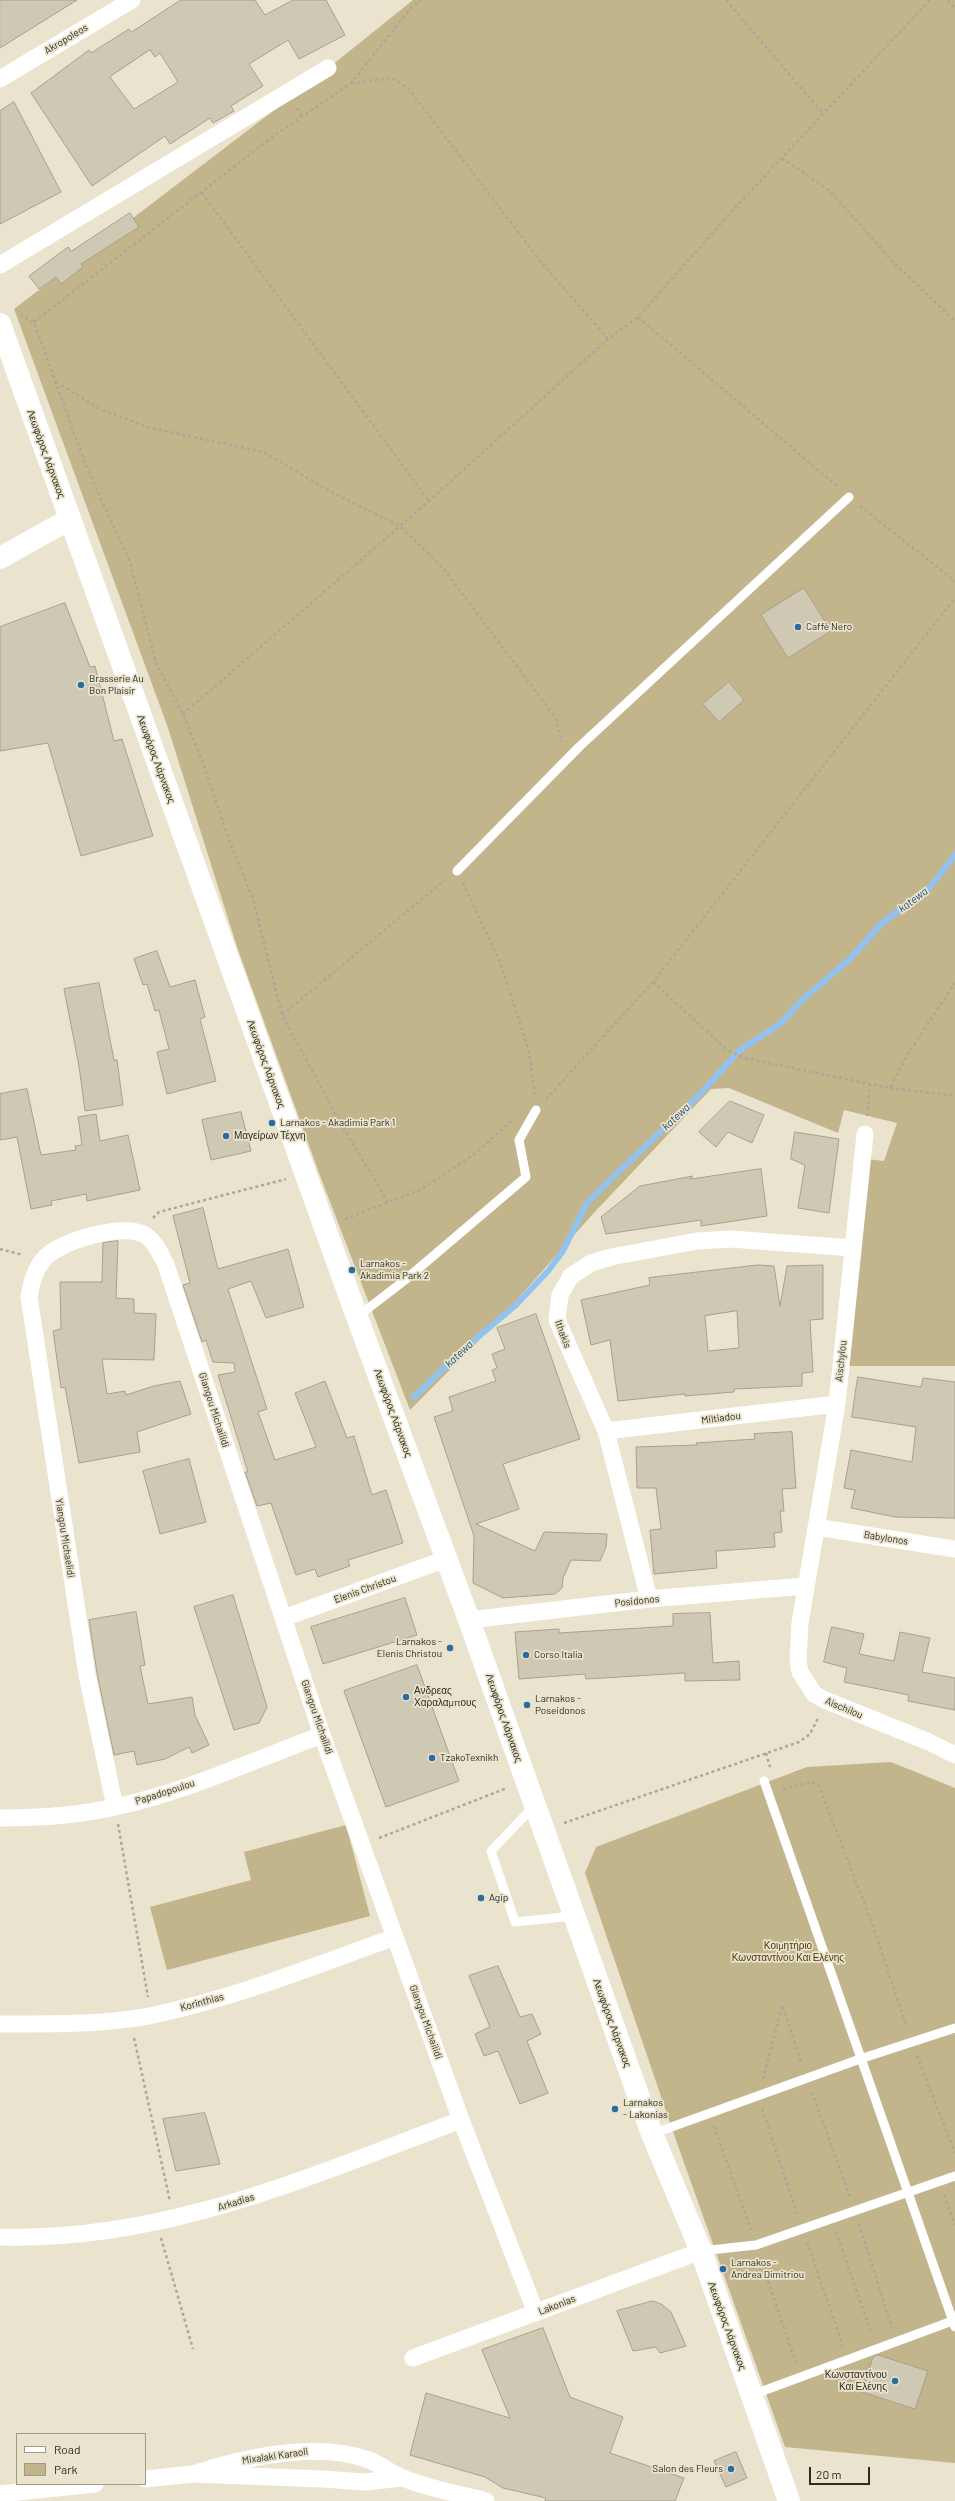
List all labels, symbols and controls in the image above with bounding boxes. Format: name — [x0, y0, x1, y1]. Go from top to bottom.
street label: Akropoleos — [42, 21, 90, 57]
street label: Λεωφόρος Λάρνακος — [24, 408, 68, 500]
place label: Caffè Nero — [806, 621, 852, 633]
marker: Caffè Nero — [793, 622, 803, 632]
place label: Brasserie Au Bon Plaisir — [89, 673, 144, 696]
marker: Brasserie Au Bon Plaisir — [76, 680, 86, 690]
street label: Λεωφόρος Λάρνακος — [134, 713, 178, 805]
water label: katewa — [896, 885, 930, 915]
street label: Λεωφόρος Λάρνακος — [244, 1018, 288, 1110]
water label: katewa — [659, 1101, 693, 1133]
place label: Larnakos - Akadimia Park 1 — [280, 1117, 395, 1129]
marker: Larnakos - Akadimia Park 1 — [267, 1118, 277, 1128]
place label: Μαγείρων Τέχνη — [234, 1130, 306, 1142]
marker: Μαγείρων Τέχνη — [221, 1131, 231, 1141]
place label: Larnakos - Akadimia Park 2 — [360, 1258, 429, 1282]
marker: Larnakos - Akadimia Park 2 — [347, 1265, 357, 1275]
street label: Ithakis — [552, 1318, 574, 1350]
water label: katewa — [442, 1338, 476, 1370]
street label: Aischylou — [833, 1340, 849, 1382]
street label: Λεωφόρος Λάρνακος — [371, 1367, 415, 1459]
street label: Giangou Michailidi — [196, 1371, 232, 1449]
street label: Miltiadou — [701, 1410, 741, 1426]
street label: Yiangou Michaelidi — [53, 1497, 77, 1579]
street label: Babylonos — [863, 1529, 909, 1547]
street label: Elenis Christou — [332, 1572, 398, 1606]
street label: Posidonos — [614, 1593, 660, 1609]
place label: Larnakos - Elenis Christou — [377, 1636, 442, 1660]
marker: Larnakos - Elenis Christou — [445, 1643, 455, 1653]
place label: Corso Italia — [534, 1649, 583, 1661]
marker: Corso Italia — [521, 1650, 531, 1660]
street label: Λεωφόρος Λάρνακος — [483, 1672, 525, 1764]
street label: Giangou Michailidi — [299, 1678, 335, 1756]
place label: Ανδρεας Χαραλαμπους — [414, 1685, 476, 1708]
marker: Ανδρεας Χαραλαμπους — [401, 1692, 411, 1702]
place label: Larnakos - Poseidonos — [535, 1693, 585, 1716]
street label: Aischilou — [823, 1695, 865, 1721]
marker: Larnakos - Poseidonos — [522, 1700, 532, 1710]
place label: TzakoTexnikh — [440, 1752, 498, 1764]
marker: TzakoTexnikh — [427, 1753, 437, 1763]
street label: Papadopoulou — [134, 1777, 196, 1807]
place label: Agip — [489, 1892, 508, 1904]
marker: Agip — [476, 1893, 486, 1903]
park label: Κοιμητήριο Κωνσταντίνου Και Ελένης — [732, 1940, 844, 1964]
street label: Λεωφόρος Λάρνακος — [590, 1977, 634, 2069]
street label: Giangou Michailidi — [407, 1983, 445, 2061]
street label: Korinthias — [179, 1990, 225, 2014]
place label: Larnakos - Lakonias — [623, 2097, 668, 2120]
marker: Larnakos - Lakonias — [610, 2104, 620, 2114]
street label: Arkadias — [216, 2191, 256, 2213]
place label: Larnakos - Andrea Dimitriou — [731, 2257, 804, 2280]
marker: Larnakos - Andrea Dimitriou — [718, 2264, 728, 2274]
street label: Λεωφόρος Λάρνακος — [705, 2280, 749, 2372]
street label: Lakonias — [537, 2292, 577, 2318]
place label: Κωνσταντίνου Και Ελένης — [825, 2369, 887, 2392]
marker: Κωνσταντίνου Και Ελένης — [890, 2376, 900, 2386]
legend — [16, 2433, 146, 2485]
text: Road — [54, 2442, 81, 2456]
street label: Mixalaki Karaoli — [241, 2445, 309, 2467]
scale bar — [811, 2459, 872, 2485]
text: Park — [54, 2462, 78, 2476]
place label: Salon des Fleurs — [652, 2463, 723, 2475]
marker: Salon des Fleurs — [726, 2464, 736, 2474]
text: 20 m — [816, 2467, 842, 2481]

